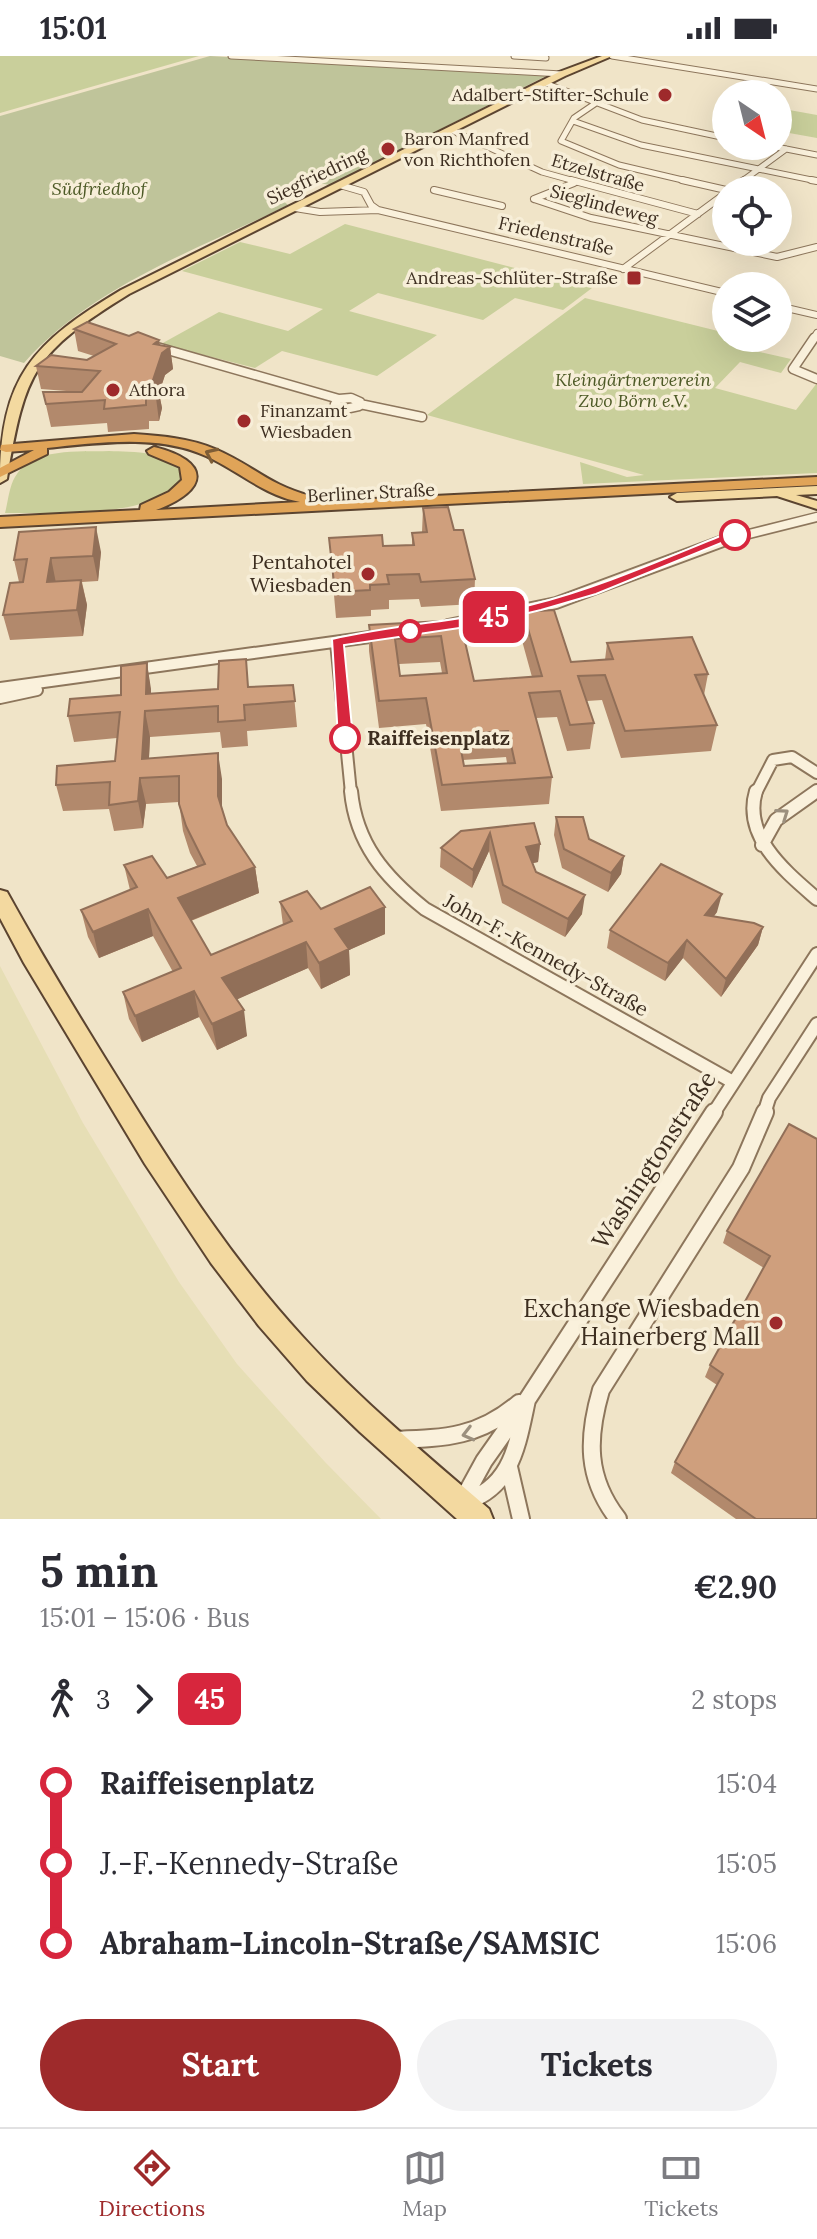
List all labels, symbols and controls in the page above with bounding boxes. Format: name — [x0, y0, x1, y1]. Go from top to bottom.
text: 15:01 — [40, 9, 107, 47]
north arrow — [712, 80, 792, 160]
map controls — [712, 80, 792, 352]
place label: Adalbert-Stifter-Schule — [451, 83, 649, 106]
marker: Adalbert-Stifter-Schule — [656, 86, 674, 104]
place label: Baron Manfred von Richthofen — [404, 127, 531, 171]
marker: Baron Manfred von Richthofen — [379, 140, 397, 158]
street label: Siegfriedring — [263, 141, 372, 210]
street label: Etzelstraße — [549, 148, 648, 197]
button: locate — [712, 176, 792, 256]
park label: Südfriedhof — [52, 177, 149, 200]
street label: Sieglindeweg — [548, 179, 661, 230]
street label: Friedenstraße — [496, 211, 616, 260]
place label: Andreas-Schlüter-Straße — [405, 266, 618, 289]
marker: Andreas-Schlüter-Straße — [625, 269, 643, 287]
button: layers — [712, 272, 792, 352]
park label: Kleingärtnerverein Zwo Börn e.V. — [555, 368, 711, 412]
place label: Athora — [128, 378, 185, 401]
marker: Athora — [104, 381, 122, 399]
place label: Finanzamt Wiesbaden — [260, 399, 352, 443]
marker: Finanzamt Wiesbaden — [235, 412, 253, 430]
one-way arrow — [205, 448, 220, 464]
street label: Berliner Straße — [306, 478, 436, 507]
unlabelled marker — [720, 520, 750, 550]
place label: Pentahotel Wiesbaden — [250, 549, 352, 597]
marker: Pentahotel Wiesbaden — [359, 565, 377, 583]
line badge: 45 — [458, 591, 530, 643]
text: 45 — [479, 599, 509, 635]
unlabelled marker — [399, 620, 421, 642]
marker: Raiffeisenplatz — [330, 723, 360, 753]
place label: Raiffeisenplatz — [367, 725, 510, 750]
one-way arrow — [775, 809, 789, 824]
street label: John-F.-Kennedy-Straße — [439, 887, 653, 1021]
street label: Washingtonstraße — [585, 1065, 723, 1254]
place label: Exchange Wiesbaden Hainerberg Mall — [523, 1293, 760, 1352]
marker: Exchange Wiesbaden Hainerberg Mall — [767, 1314, 785, 1332]
one-way arrow — [461, 1425, 475, 1442]
text: 5 min — [40, 1543, 158, 1599]
text: €2.90 — [693, 1568, 777, 1606]
text: 15:01 – 15:06 · Bus — [40, 1601, 250, 1634]
icon: walk — [40, 1677, 84, 1721]
icon: forward — [122, 1677, 166, 1721]
text: 45 — [194, 1681, 225, 1717]
text: 3 — [96, 1683, 110, 1716]
text: 2 stops — [691, 1683, 777, 1716]
text: Raiffeisenplatz — [100, 1764, 314, 1802]
text: 15:04 — [717, 1767, 777, 1800]
text: J.-F.-Kennedy-Straße — [100, 1844, 399, 1882]
text: 15:05 — [717, 1847, 777, 1880]
text: Abraham-Lincoln-Straße/SAMSIC — [100, 1924, 600, 1962]
text: 15:06 — [716, 1927, 777, 1960]
button: Start — [40, 2019, 401, 2111]
button: Tickets — [417, 2019, 777, 2111]
tab: Directions — [99, 2146, 205, 2222]
tab: Map — [402, 2146, 447, 2222]
tab: Tickets — [644, 2146, 718, 2222]

